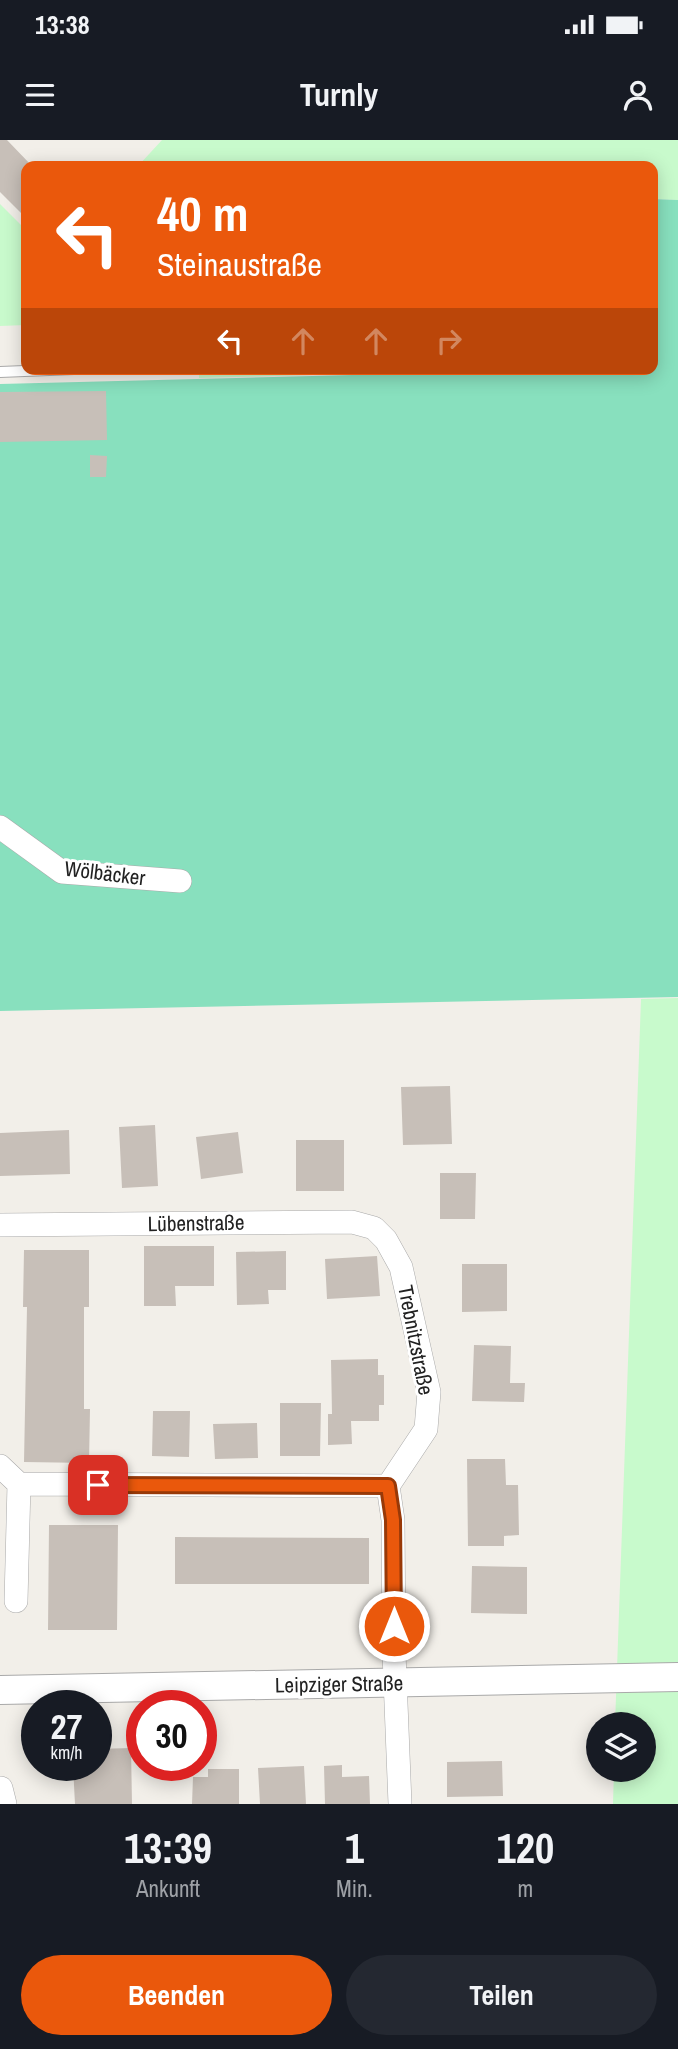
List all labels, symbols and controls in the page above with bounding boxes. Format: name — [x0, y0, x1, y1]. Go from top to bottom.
text: 13:38 — [35, 7, 90, 42]
text: Turnly — [300, 73, 378, 116]
icon: menu — [21, 76, 59, 114]
icon: person — [619, 76, 657, 114]
text: 40 m — [157, 180, 249, 246]
icon: left — [42, 189, 133, 280]
text: Steinaustraße — [157, 243, 322, 286]
icon: left — [211, 322, 249, 360]
icon: ahead — [284, 322, 322, 360]
icon: ahead — [357, 322, 395, 360]
icon: right — [430, 322, 468, 360]
street label: Wölbäcker — [63, 854, 147, 892]
street label: Lübenstraße — [147, 1208, 245, 1238]
street label: Trebnitzstraße — [391, 1283, 441, 1397]
pin — [68, 1455, 128, 1515]
icon: arrive — [79, 1466, 117, 1504]
position arrow — [357, 1589, 431, 1663]
street label: Leipziger Straße — [275, 1668, 403, 1700]
speed limit sign: 30 — [126, 1690, 217, 1781]
text: 27 — [51, 1703, 82, 1750]
map controls — [586, 1712, 656, 1782]
button: layers — [586, 1712, 656, 1782]
text: km/h — [51, 1740, 83, 1765]
text: 13:39 — [124, 1820, 212, 1876]
text: 1 — [345, 1820, 364, 1876]
text: 120 — [497, 1820, 554, 1876]
text: Ankunft — [136, 1873, 200, 1904]
text: Min. — [336, 1873, 373, 1904]
text: m — [517, 1873, 533, 1904]
button: Beenden — [21, 1955, 332, 2035]
button: Teilen — [346, 1955, 657, 2035]

